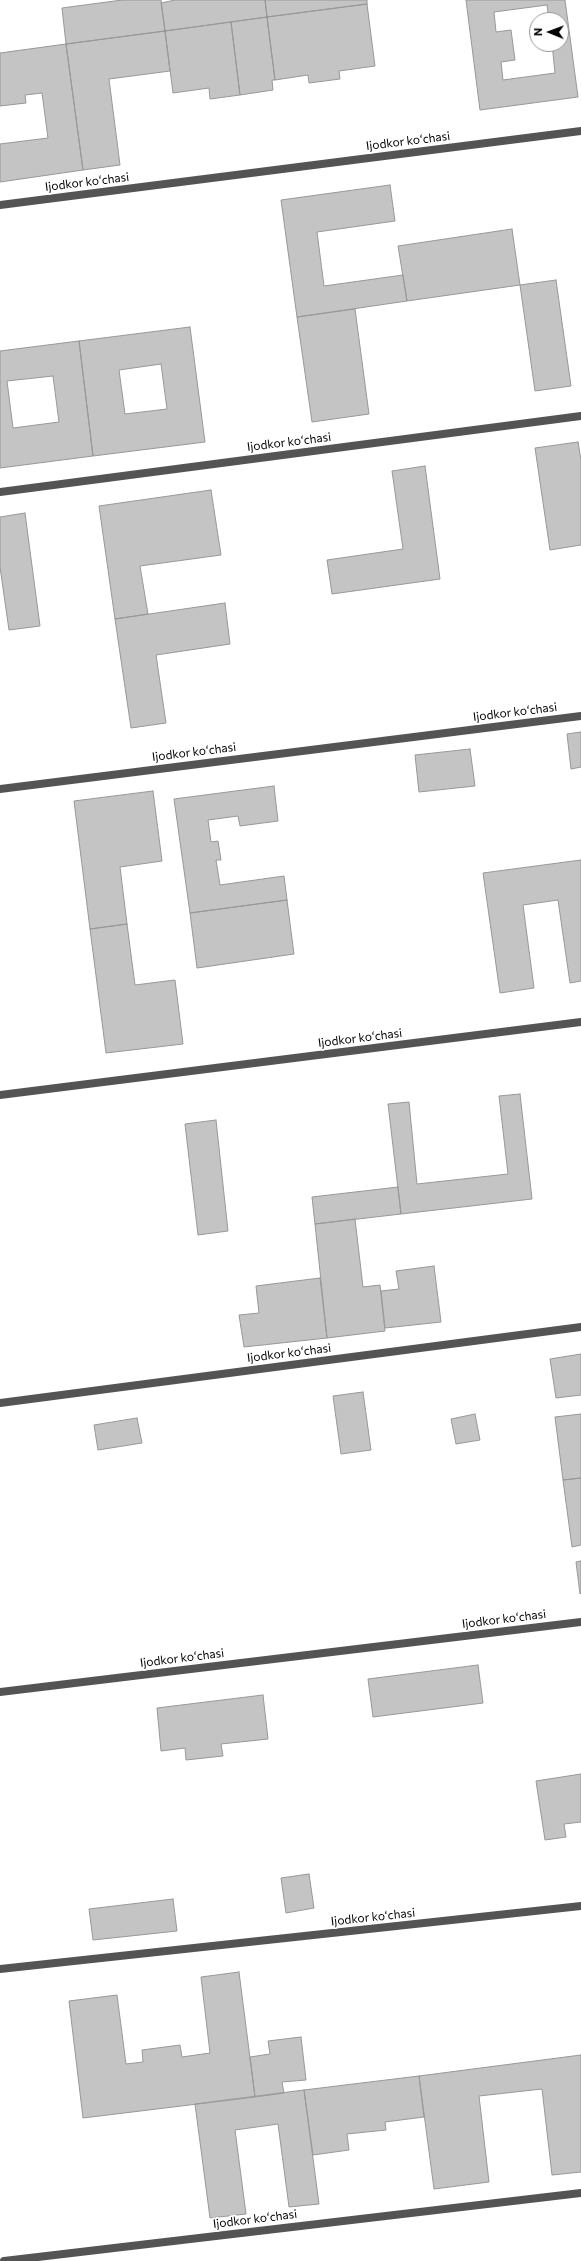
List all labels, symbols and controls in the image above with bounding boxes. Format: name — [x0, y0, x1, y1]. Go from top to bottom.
north arrow — [529, 12, 569, 52]
text: N — [531, 28, 544, 36]
street label: Ijodkor koʻchasi — [365, 129, 451, 153]
street label: Ijodkor koʻchasi — [44, 170, 130, 194]
street label: Ijodkor koʻchasi — [246, 430, 332, 454]
street label: Ijodkor koʻchasi — [472, 700, 558, 724]
street label: Ijodkor koʻchasi — [151, 740, 237, 764]
street label: Ijodkor koʻchasi — [317, 1026, 403, 1050]
street label: Ijodkor koʻchasi — [246, 1341, 332, 1365]
street label: Ijodkor koʻchasi — [461, 1607, 547, 1631]
street label: Ijodkor koʻchasi — [139, 1646, 225, 1670]
street label: Ijodkor koʻchasi — [330, 1905, 416, 1929]
street label: Ijodkor koʻchasi — [212, 2207, 298, 2231]

